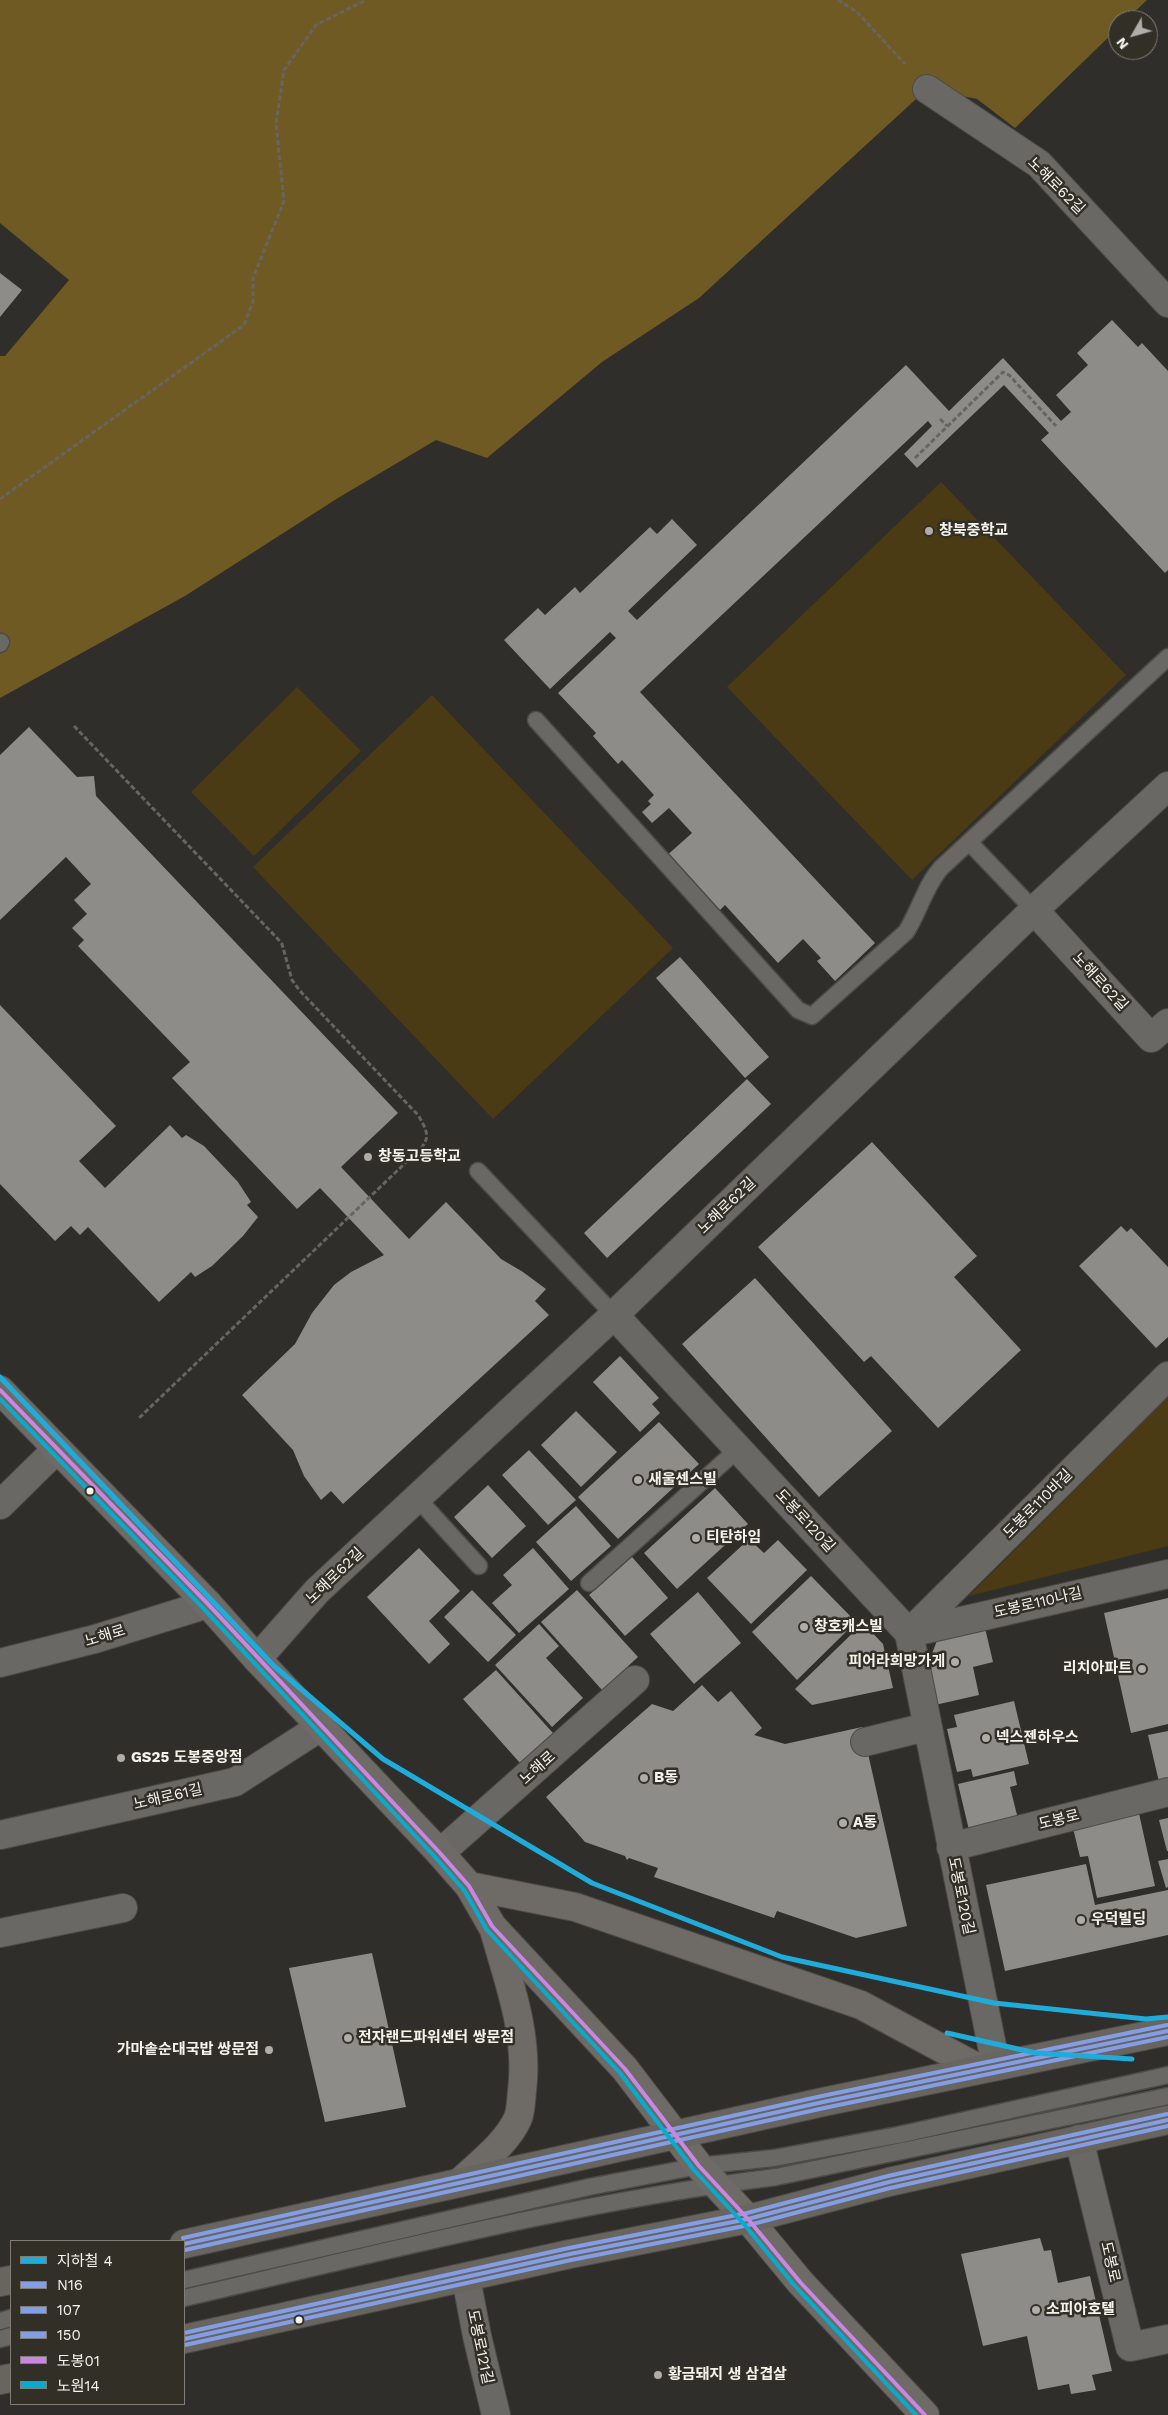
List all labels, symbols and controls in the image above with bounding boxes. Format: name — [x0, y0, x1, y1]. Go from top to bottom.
north arrow — [1108, 10, 1158, 60]
text: N — [1112, 35, 1131, 53]
street label: 노해로62길 — [1024, 154, 1088, 218]
place label: 창북중학교 — [939, 522, 1008, 540]
marker: 창북중학교 — [923, 525, 935, 537]
street label: 노해로62길 — [1069, 949, 1131, 1015]
place label: 창동고등학교 — [378, 1148, 461, 1166]
marker: 창동고등학교 — [362, 1151, 374, 1163]
street label: 노해로62길 — [694, 1174, 760, 1238]
street label: 도봉로110바길 — [1000, 1466, 1076, 1542]
place label: 새울센스빌 — [648, 1471, 717, 1489]
marker: 새울센스빌 — [632, 1474, 644, 1486]
unlabelled marker — [85, 1486, 95, 1496]
street label: 도봉로120길 — [771, 1486, 839, 1556]
place label: 티탄하임 — [706, 1529, 761, 1547]
marker: 티탄하임 — [690, 1532, 702, 1544]
street label: 노해로62길 — [302, 1544, 368, 1608]
street label: 도봉로110나길 — [992, 1584, 1084, 1622]
place label: 창호캐스빌 — [814, 1618, 883, 1636]
street label: 노해로 — [83, 1621, 127, 1651]
marker: 창호캐스빌 — [798, 1621, 810, 1633]
place label: 피어라희망가게 — [848, 1653, 945, 1671]
marker: 피어라희망가게 — [949, 1656, 961, 1668]
place label: 리치아파트 — [1063, 1660, 1132, 1678]
marker: 리치아파트 — [1136, 1663, 1148, 1675]
place label: 넥스젠하우스 — [996, 1729, 1079, 1747]
marker: 넥스젠하우스 — [980, 1732, 992, 1744]
street label: 노해로 — [517, 1747, 559, 1789]
place label: GS25 도봉중앙점 — [131, 1749, 242, 1767]
marker: GS25 도봉중앙점 — [115, 1752, 127, 1764]
place label: B동 — [654, 1769, 678, 1787]
marker: B동 — [638, 1772, 650, 1784]
street label: 노해로61길 — [132, 1780, 204, 1814]
street label: 도봉로 — [1037, 1806, 1081, 1834]
place label: A동 — [853, 1814, 877, 1832]
marker: A동 — [837, 1817, 849, 1829]
street label: 도봉로120길 — [944, 1855, 978, 1937]
place label: 우덕빌딩 — [1091, 1911, 1146, 1929]
marker: 우덕빌딩 — [1075, 1914, 1087, 1926]
place label: 전자랜드파워센터 쌍문점 — [358, 2029, 514, 2047]
marker: 전자랜드파워센터 쌍문점 — [342, 2032, 354, 2044]
place label: 가마솥순대국밥 쌍문점 — [117, 2041, 259, 2059]
marker: 가마솥순대국밥 쌍문점 — [263, 2044, 275, 2056]
legend — [10, 2240, 185, 2405]
street label: 도봉로 — [1097, 2240, 1123, 2284]
text: 지하철 4 — [57, 2252, 113, 2270]
text: N16 — [57, 2276, 83, 2294]
text: 107 — [57, 2301, 80, 2319]
place label: 소피아호텔 — [1046, 2301, 1115, 2319]
marker: 소피아호텔 — [1030, 2304, 1042, 2316]
street label: 도봉로121길 — [463, 2308, 497, 2386]
unlabelled marker — [294, 2315, 304, 2325]
text: 150 — [57, 2326, 81, 2344]
text: 도봉01 — [57, 2352, 100, 2370]
place label: 황금돼지 생 삼겹살 — [668, 2366, 787, 2384]
marker: 황금돼지 생 삼겹살 — [652, 2369, 664, 2381]
text: 노원14 — [57, 2377, 100, 2395]

